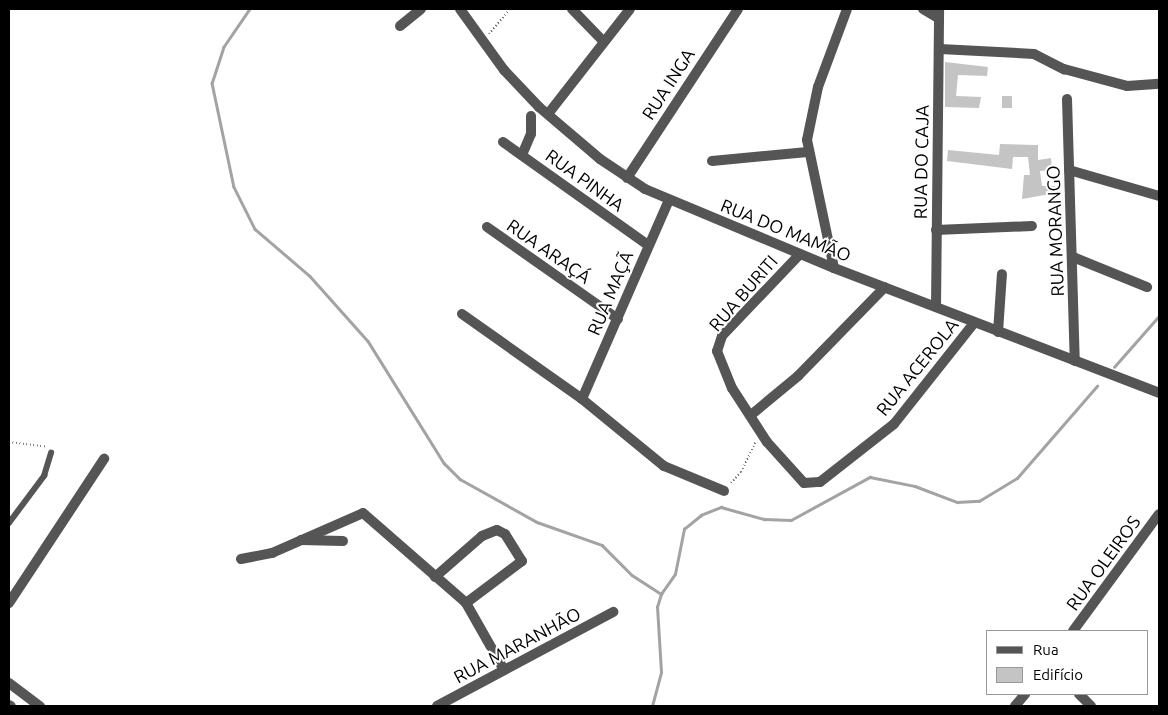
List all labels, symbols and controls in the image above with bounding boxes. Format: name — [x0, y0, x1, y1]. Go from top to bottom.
street label: RUA INGA — [637, 44, 699, 124]
street label: RUA DO CAJA — [909, 105, 933, 219]
street label: RUA PINHA — [542, 144, 628, 216]
street label: RUA MORANGO — [1042, 165, 1068, 297]
street label: RUA DO MAMÃO — [718, 194, 854, 266]
street label: RUA ARAÇÁ — [503, 214, 595, 288]
street label: RUA MAÇÃ — [583, 248, 637, 338]
street label: RUA BURITI — [704, 251, 782, 335]
street label: RUA ACEROLA — [871, 314, 963, 420]
street label: RUA OLEIROS — [1061, 511, 1145, 615]
street label: RUA MARANHÃO — [450, 602, 584, 688]
legend — [986, 630, 1148, 695]
text: Rua — [1033, 641, 1059, 658]
text: Edifício — [1033, 666, 1083, 683]

